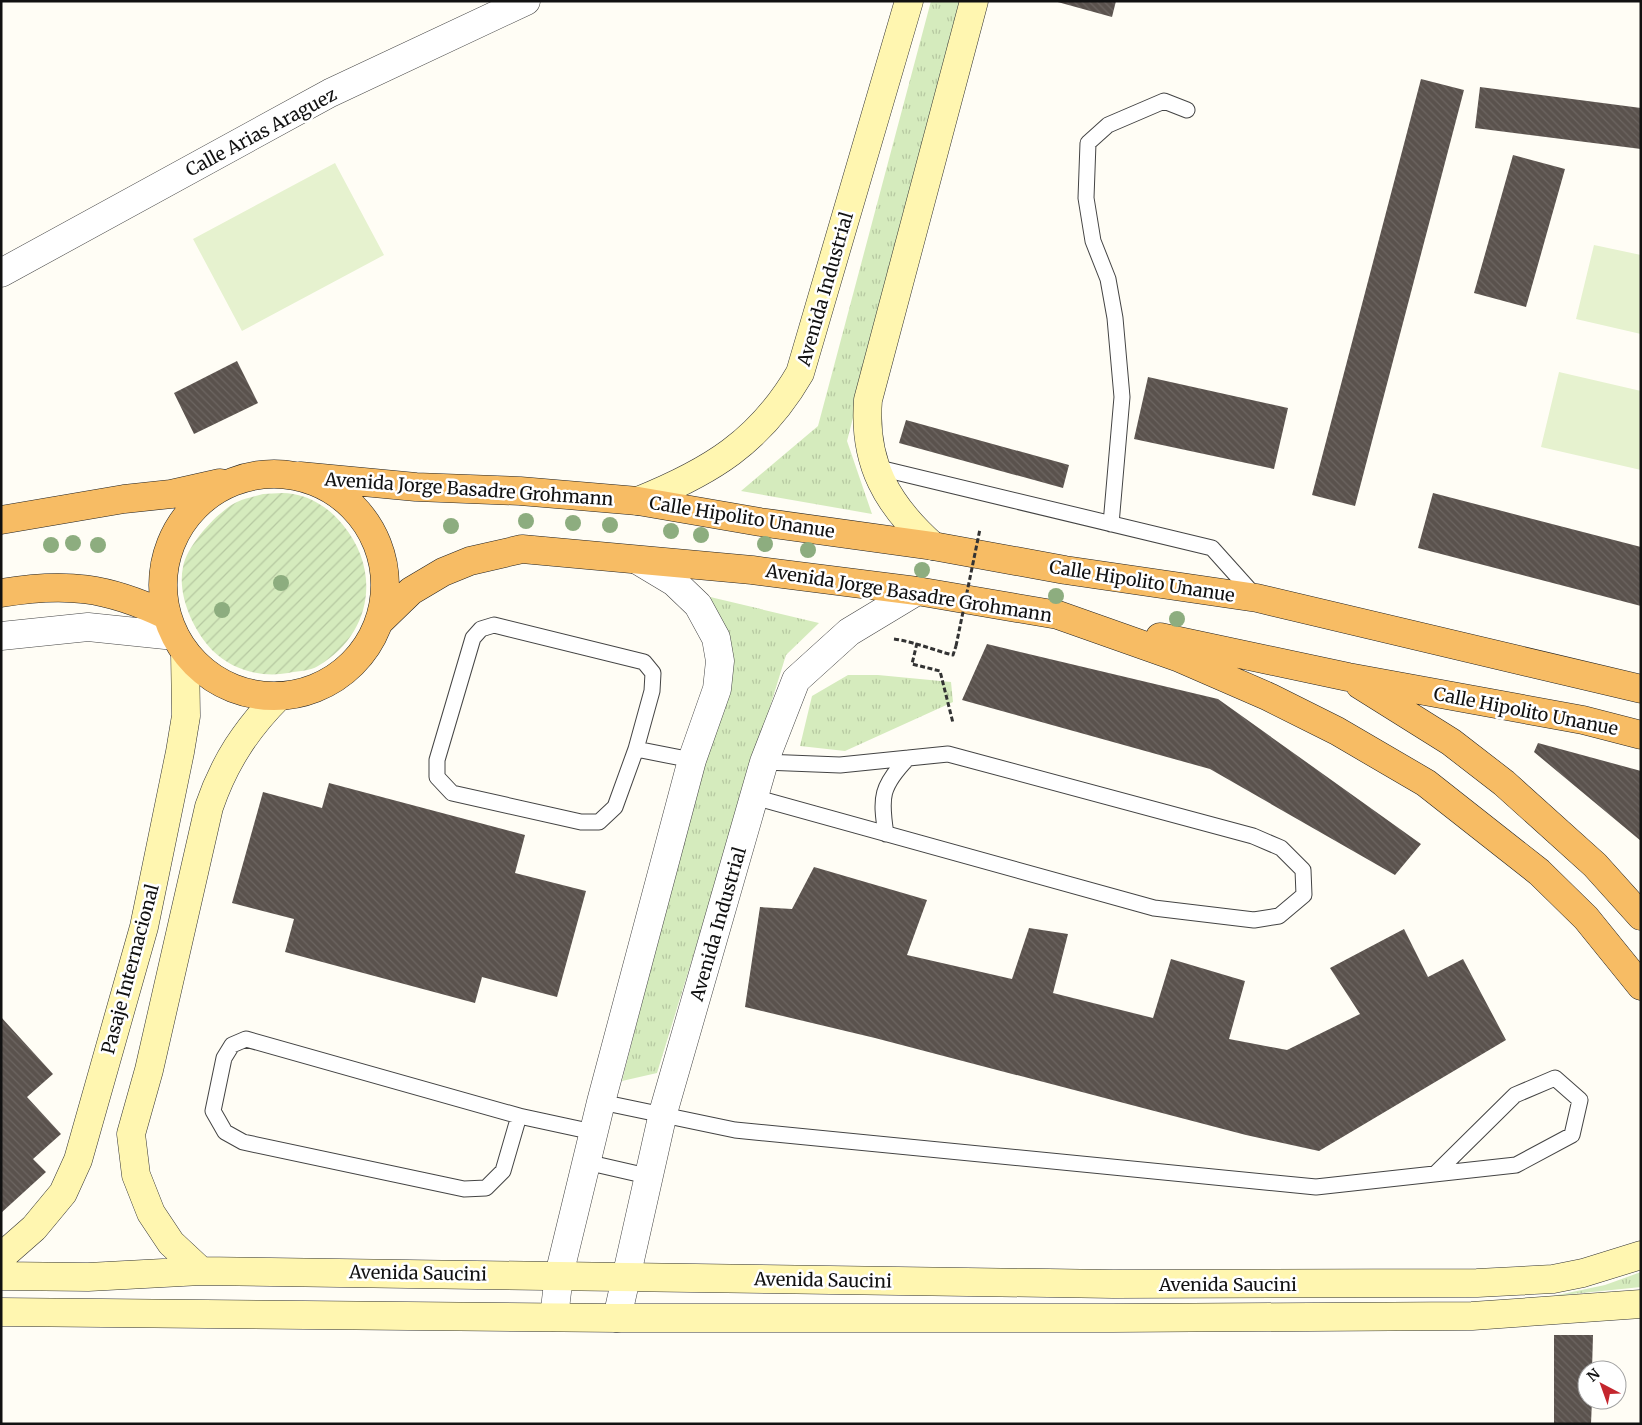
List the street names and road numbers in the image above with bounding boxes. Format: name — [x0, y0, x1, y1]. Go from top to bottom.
street label: Calle Arias Araguez — [182, 82, 341, 182]
street label: Avenida Industrial — [792, 209, 858, 370]
street label: Avenida Jorge Basadre Grohmann — [323, 467, 614, 511]
street label: Calle Hipolito Unanue — [648, 491, 836, 543]
street label: Calle Hipolito Unanue — [1048, 555, 1236, 607]
street label: Avenida Jorge Basadre Grohmann — [763, 559, 1054, 627]
street label: Calle Hipolito Unanue — [1432, 682, 1620, 740]
street label: Avenida Industrial — [685, 844, 751, 1005]
street label: Pasaje Internacional — [96, 881, 164, 1057]
street label: Avenida Saucini — [348, 1260, 487, 1286]
street label: Avenida Saucini — [753, 1267, 892, 1293]
street label: Avenida Saucini — [1158, 1273, 1297, 1296]

